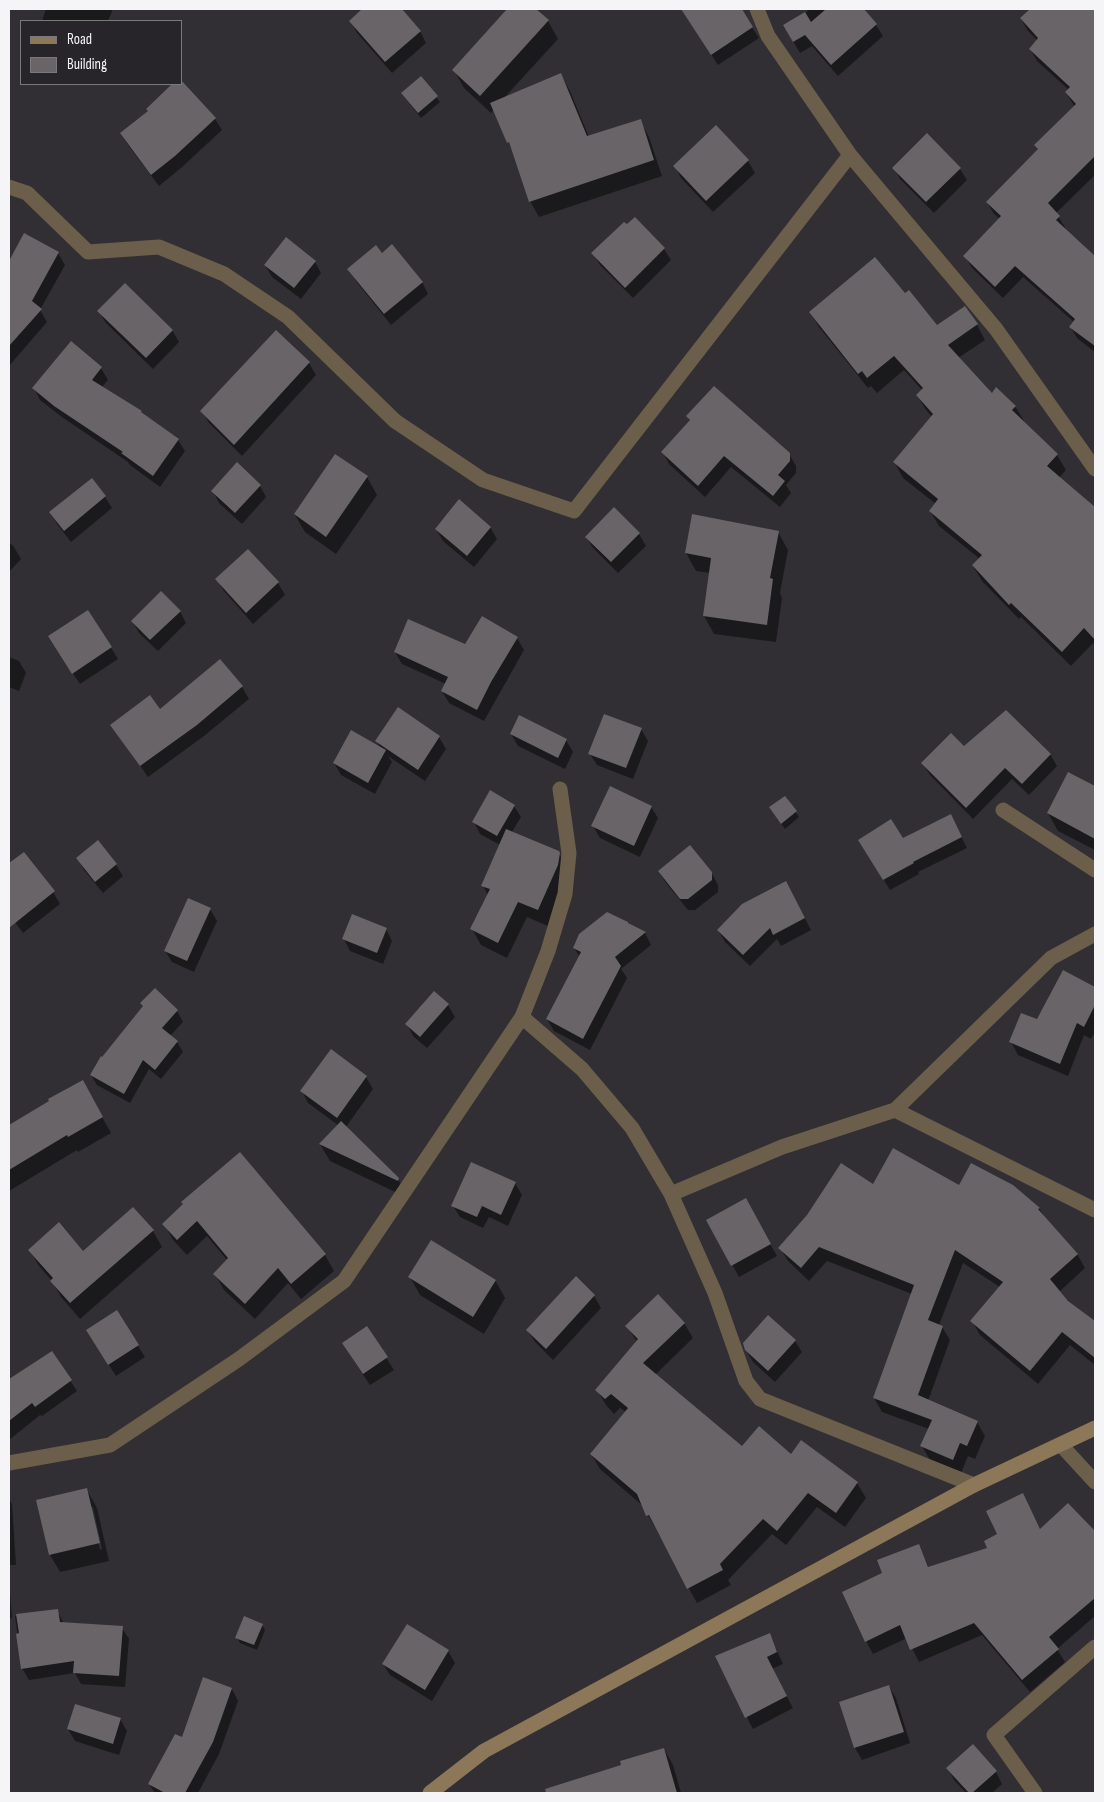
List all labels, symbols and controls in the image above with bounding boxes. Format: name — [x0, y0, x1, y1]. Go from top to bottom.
legend — [20, 20, 182, 85]
text: Road — [67, 30, 92, 49]
text: Building — [67, 55, 107, 74]

